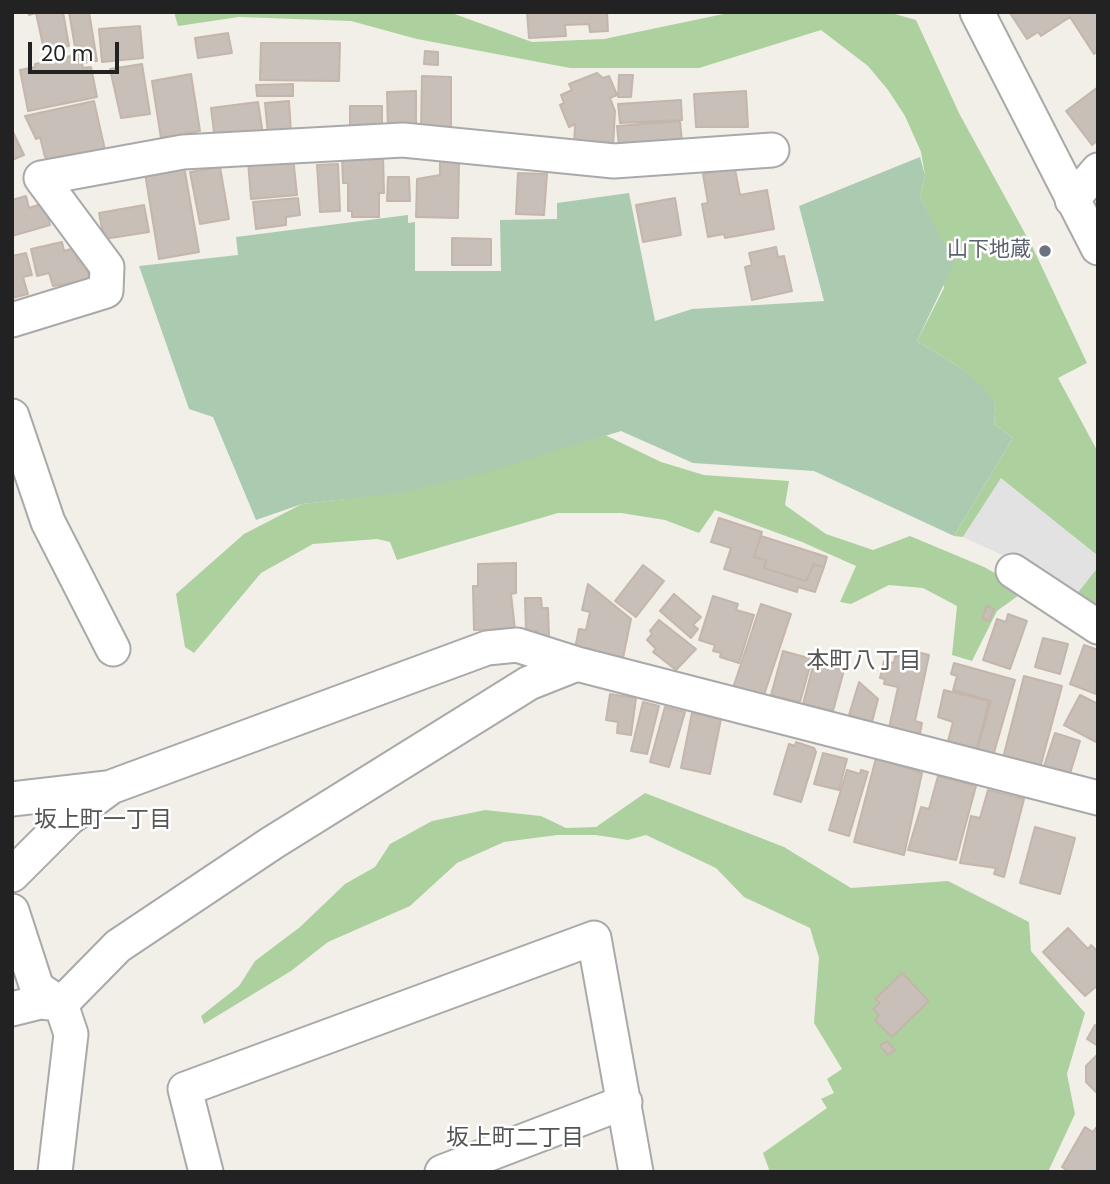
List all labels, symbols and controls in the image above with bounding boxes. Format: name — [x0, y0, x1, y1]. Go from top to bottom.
scale bar — [32, 28, 122, 72]
text: 20 m — [41, 39, 94, 68]
place label: 山下地蔵 — [947, 238, 1031, 264]
marker: 山下地蔵 — [1037, 243, 1053, 259]
district label: 本町八丁目 — [807, 648, 921, 676]
district label: 坂上町一丁目 — [34, 807, 172, 835]
district label: 坂上町二丁目 — [446, 1125, 584, 1153]

